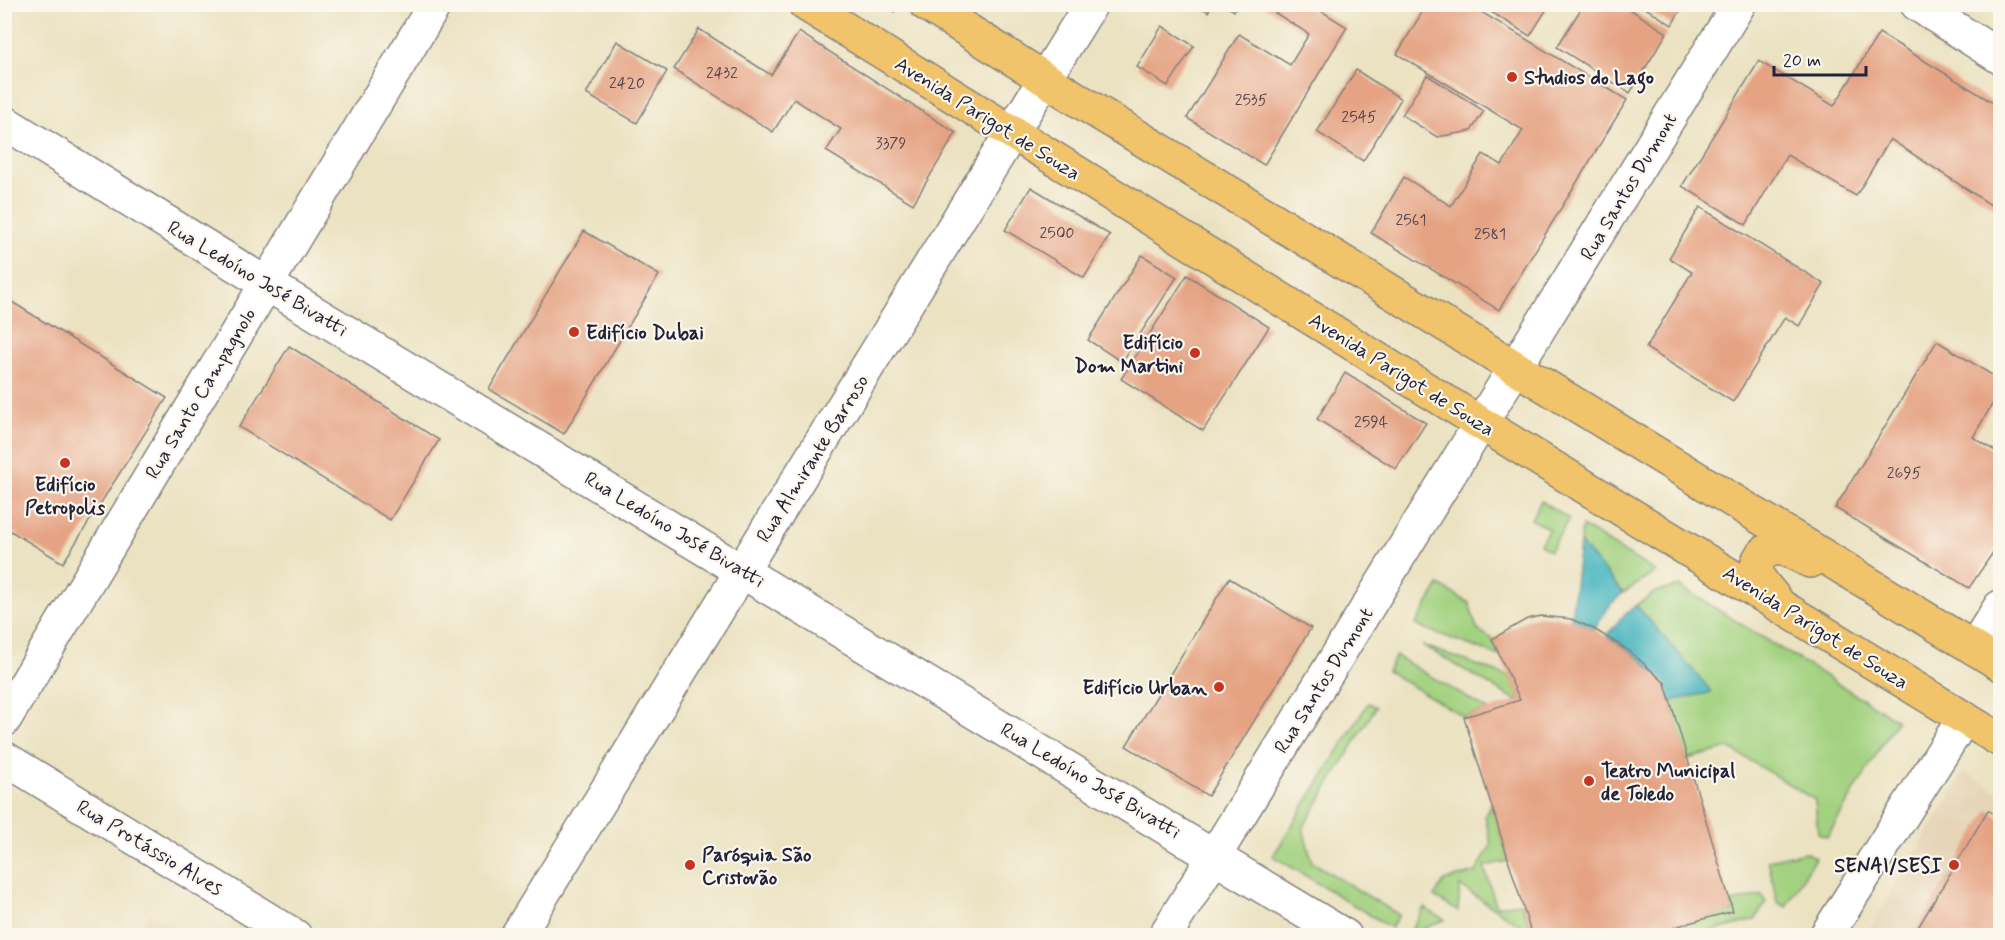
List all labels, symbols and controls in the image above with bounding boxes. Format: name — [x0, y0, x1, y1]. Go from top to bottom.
scale bar — [1774, 39, 1866, 77]
text: 20 m — [1783, 49, 1821, 73]
street label: Avenida Parigot de Souza — [889, 51, 1085, 188]
house number: 2432 — [706, 63, 738, 84]
place label: Studios do Lago — [1524, 65, 1654, 94]
marker: Studios do Lago — [1505, 70, 1519, 84]
house number: 2420 — [609, 73, 645, 94]
house number: 2535 — [1235, 90, 1267, 111]
house number: 2545 — [1341, 107, 1377, 128]
street label: Rua Santos Dumont — [1575, 108, 1684, 266]
house number: 3379 — [876, 133, 907, 154]
house number: 2561 — [1395, 210, 1427, 231]
street label: Rua Ledoíno José Bivatti — [162, 215, 352, 344]
house number: 2500 — [1040, 223, 1075, 244]
house number: 2581 — [1474, 224, 1506, 245]
street label: Rua Santo Campagnolo — [140, 303, 263, 484]
street label: Avenida Parigot de Souza — [1303, 307, 1499, 444]
place label: Edifício Dubai — [586, 320, 704, 347]
marker: Edifício Dubai — [567, 325, 581, 339]
place label: Edifício Dom Martini — [1074, 330, 1183, 380]
marker: Edifício Dom Martini — [1188, 346, 1202, 360]
street label: Rua Almirante Barroso — [751, 370, 876, 548]
house number: 2594 — [1354, 412, 1388, 433]
marker: Edifício Petropolis — [58, 456, 72, 470]
house number: 2695 — [1887, 463, 1921, 484]
street label: Rua Ledoíno José Bivatti — [579, 466, 769, 595]
place label: Edifício Petropolis — [25, 472, 105, 522]
street label: Avenida Parigot de Souza — [1717, 560, 1913, 697]
street label: Rua Santos Dumont — [1268, 603, 1380, 759]
place label: Edifício Urban — [1083, 675, 1207, 702]
marker: Edifício Urban — [1212, 680, 1226, 694]
street label: Rua Ledoíno José Bivatti — [995, 717, 1185, 846]
place label: Teatro Municipal de Toledo — [1601, 758, 1735, 808]
marker: Teatro Municipal de Toledo — [1582, 774, 1596, 788]
street label: Rua Protássio Alves — [71, 794, 228, 903]
place label: Paróquia São Cristovão — [702, 842, 812, 892]
place label: SENAI/SESI — [1834, 853, 1942, 880]
marker: Paróquia São Cristovão — [683, 858, 697, 872]
marker: SENAI/SESI — [1947, 858, 1961, 872]

